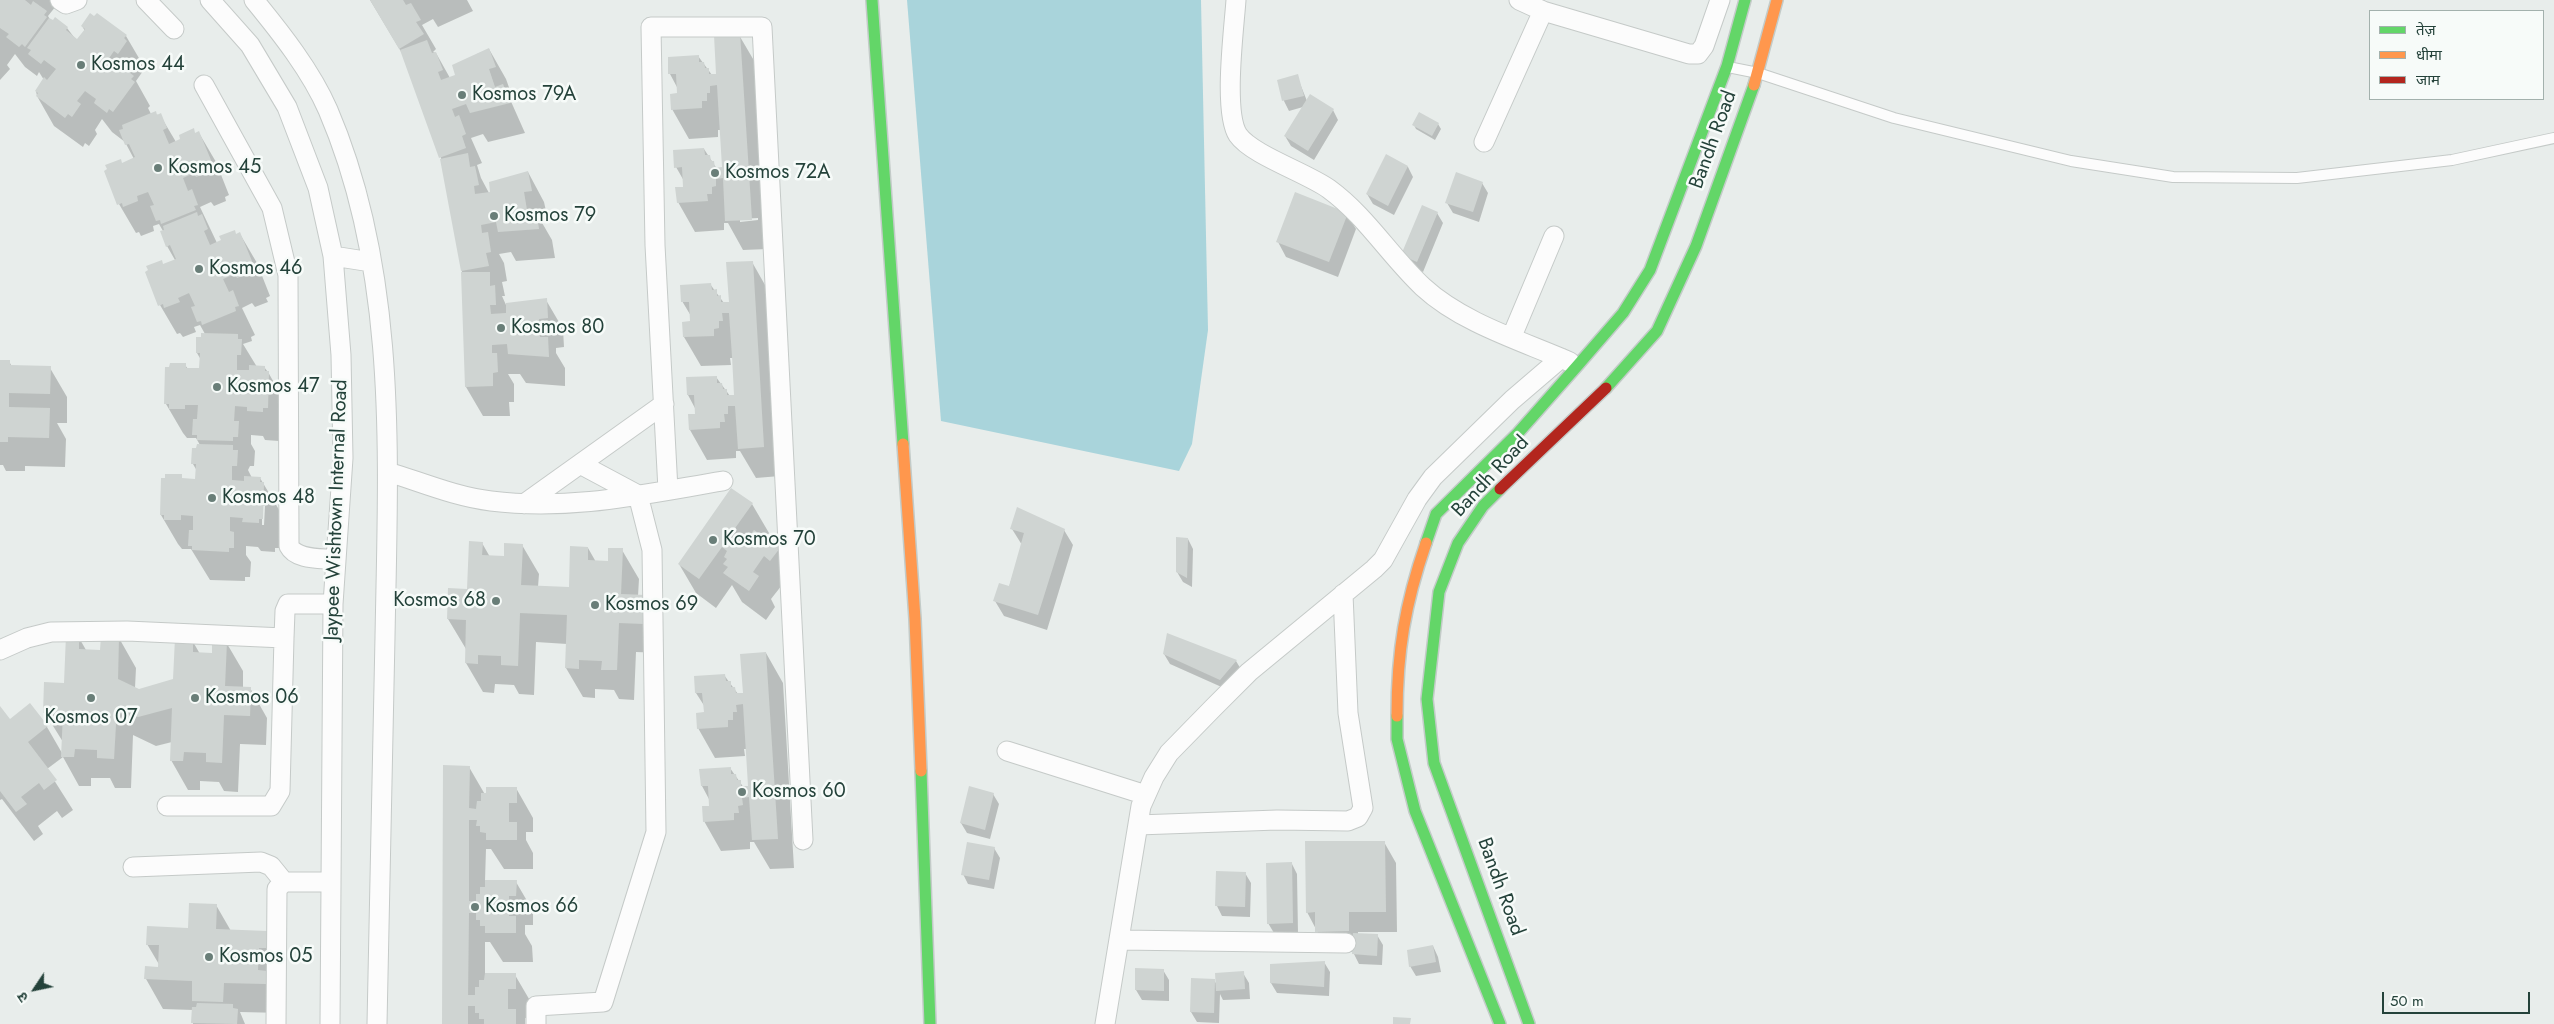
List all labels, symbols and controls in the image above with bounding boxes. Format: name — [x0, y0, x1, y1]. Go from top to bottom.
legend — [2369, 10, 2544, 100]
text: तेज़ — [2416, 19, 2436, 41]
text: धीमा — [2416, 44, 2442, 66]
place label: Kosmos 44 — [91, 53, 185, 77]
marker: Kosmos 44 — [75, 59, 87, 71]
text: जाम — [2416, 69, 2440, 91]
place label: Kosmos 79A — [472, 83, 576, 107]
street label: Bandh Road — [1685, 88, 1743, 192]
marker: Kosmos 79A — [456, 89, 468, 101]
place label: Kosmos 45 — [168, 156, 261, 180]
place label: Kosmos 72A — [725, 161, 830, 185]
marker: Kosmos 45 — [152, 162, 164, 174]
marker: Kosmos 72A — [709, 167, 721, 179]
place label: Kosmos 79 — [504, 204, 596, 228]
marker: Kosmos 79 — [488, 210, 500, 222]
place label: Kosmos 46 — [209, 257, 302, 281]
marker: Kosmos 46 — [193, 263, 205, 275]
place label: Kosmos 80 — [511, 316, 604, 340]
marker: Kosmos 80 — [495, 322, 507, 334]
place label: Kosmos 47 — [227, 375, 319, 399]
street label: Jaypee Wishtown Internal Road — [320, 379, 354, 641]
marker: Kosmos 47 — [211, 381, 223, 393]
street label: Bandh Road — [1447, 431, 1535, 523]
place label: Kosmos 48 — [222, 486, 315, 510]
marker: Kosmos 48 — [206, 492, 218, 504]
place label: Kosmos 70 — [723, 528, 816, 552]
marker: Kosmos 70 — [707, 534, 719, 546]
place label: Kosmos 68 — [393, 589, 486, 613]
place label: Kosmos 69 — [605, 593, 698, 617]
marker: Kosmos 68 — [490, 595, 502, 607]
marker: Kosmos 69 — [589, 599, 601, 611]
place label: Kosmos 06 — [205, 686, 299, 710]
marker: Kosmos 07 — [85, 692, 97, 704]
marker: Kosmos 06 — [189, 692, 201, 704]
place label: Kosmos 07 — [45, 706, 137, 730]
place label: Kosmos 60 — [752, 780, 846, 804]
marker: Kosmos 60 — [736, 786, 748, 798]
street label: Bandh Road — [1471, 835, 1529, 939]
place label: Kosmos 66 — [485, 895, 578, 919]
marker: Kosmos 66 — [469, 901, 481, 913]
place label: Kosmos 05 — [219, 945, 313, 969]
marker: Kosmos 05 — [203, 951, 215, 963]
north arrow — [10, 964, 60, 1014]
scale bar — [2384, 982, 2532, 1014]
text: उ — [12, 988, 33, 1006]
text: 50 m — [2390, 990, 2424, 1012]

